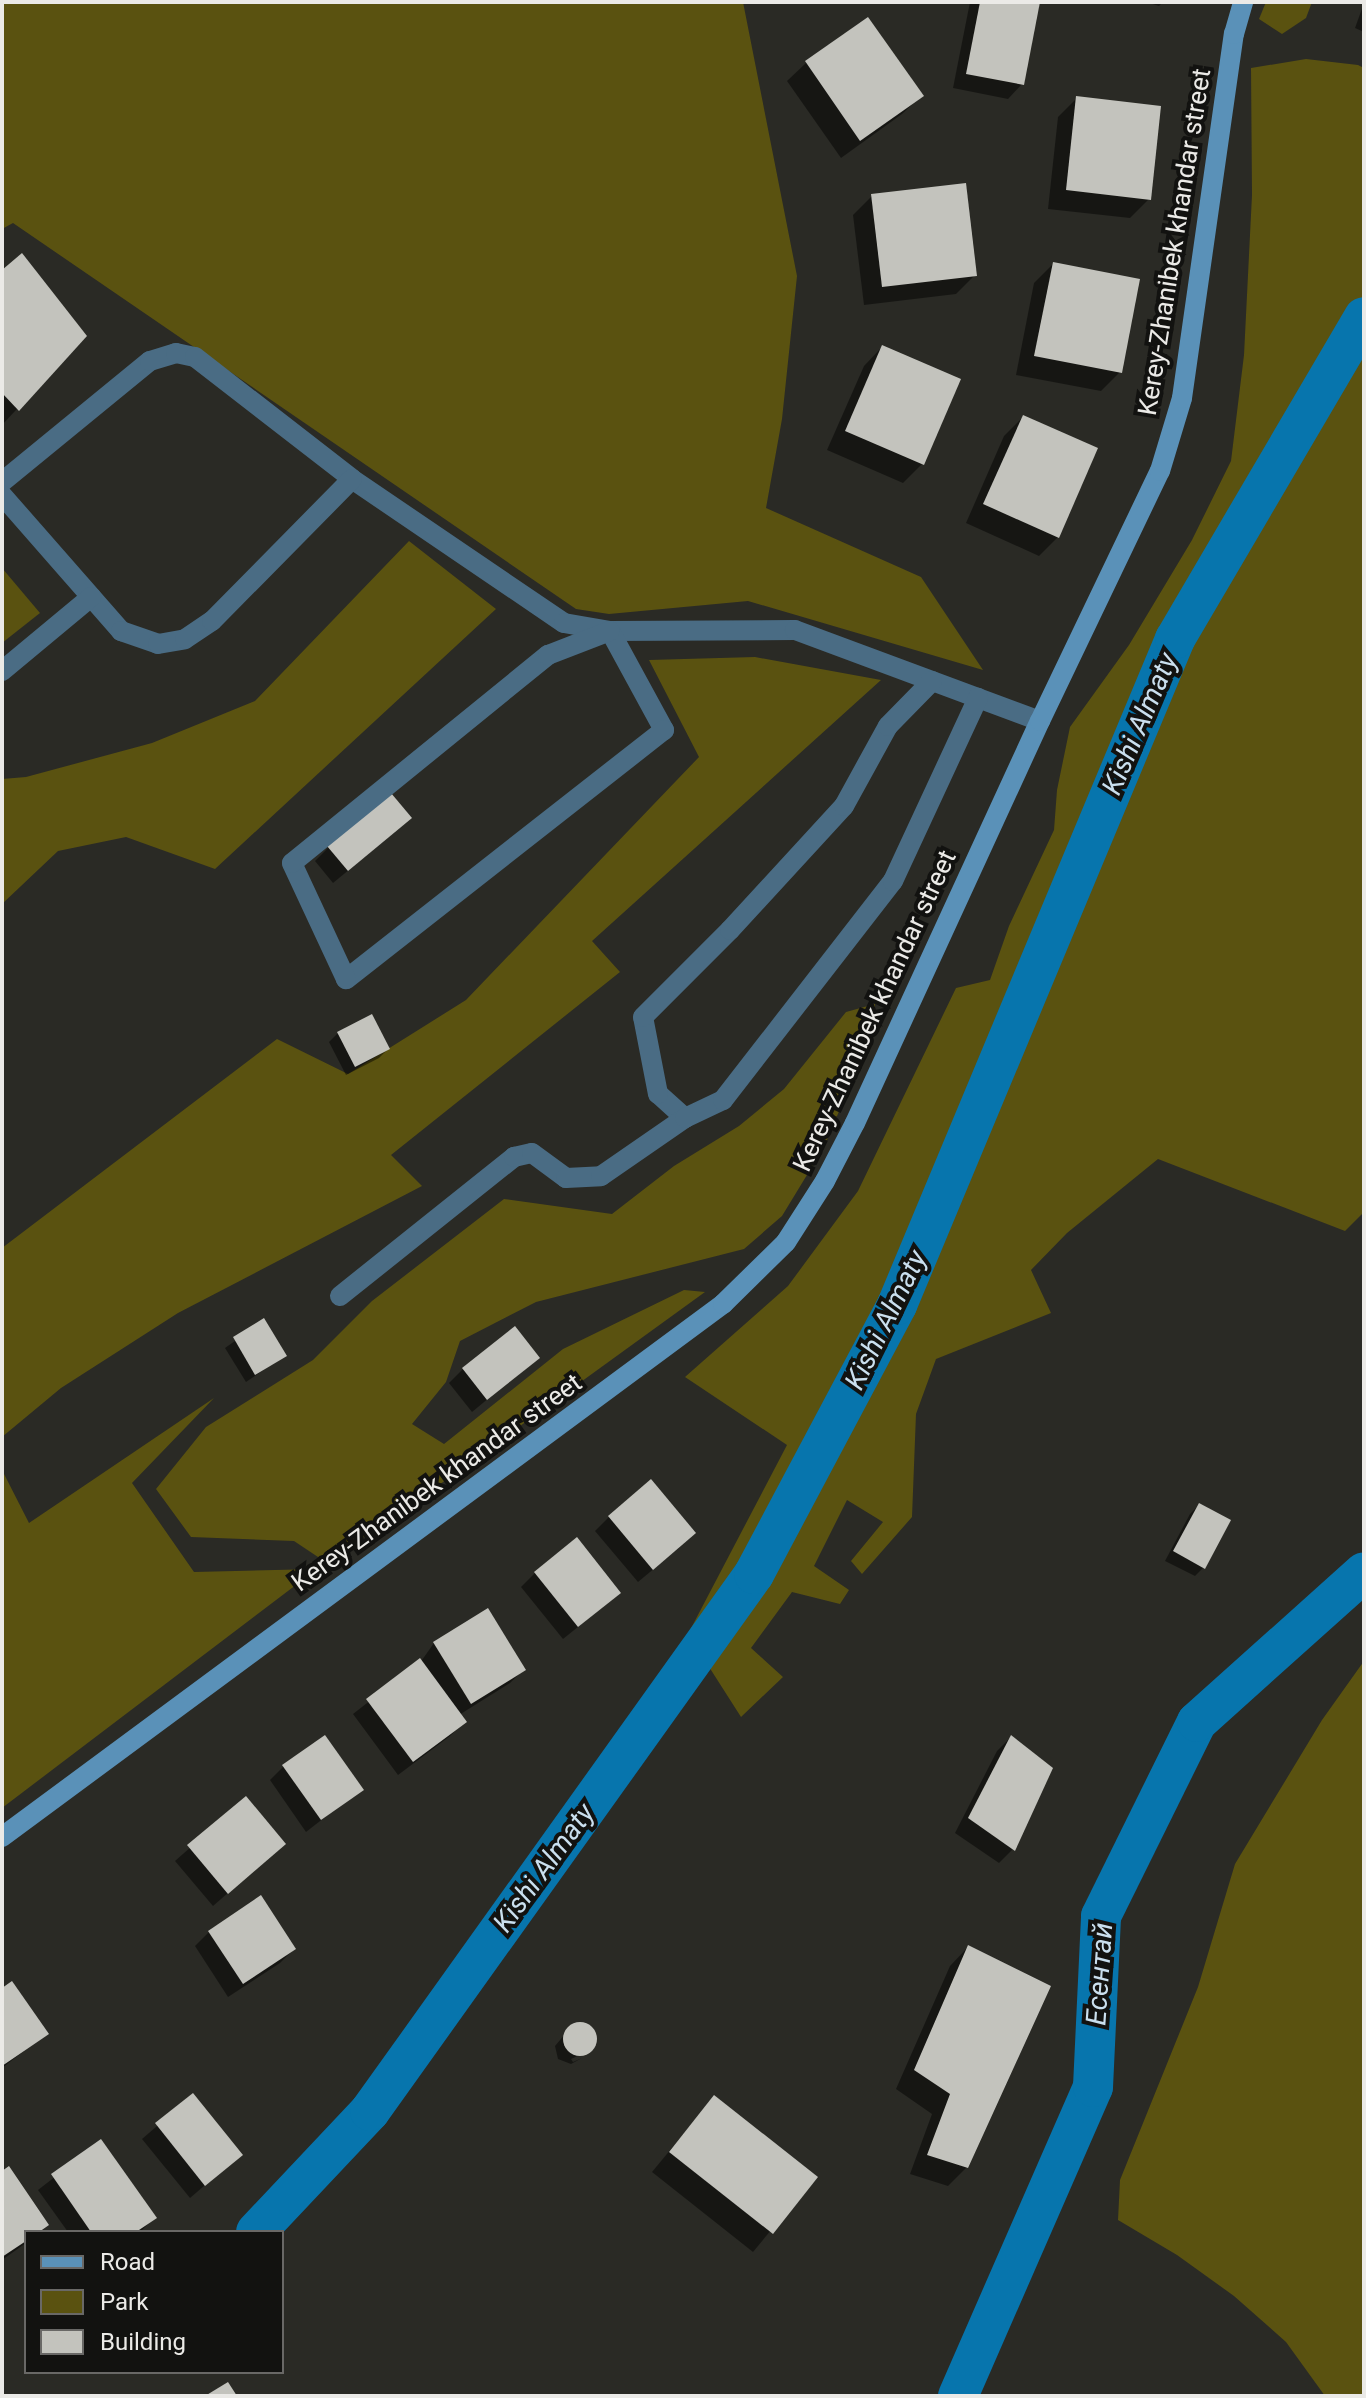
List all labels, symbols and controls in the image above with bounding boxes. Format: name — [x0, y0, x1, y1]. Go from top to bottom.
street label: Kerey-Zhanibek khandar street — [1132, 66, 1218, 418]
water label: Kіshі Almaty — [1095, 648, 1185, 800]
street label: Kerey-Zhanibek khandar street — [787, 845, 963, 1177]
water label: Kіshі Almaty — [838, 1245, 934, 1395]
street label: Kerey-Zhanibek khandar street — [286, 1367, 588, 1599]
water label: Kіshі Almaty — [486, 1797, 602, 1939]
water label: Есентай — [1080, 1922, 1120, 2026]
legend — [24, 2230, 284, 2374]
text: Road — [100, 2248, 155, 2276]
text: Park — [100, 2288, 148, 2316]
text: Building — [100, 2328, 186, 2356]

